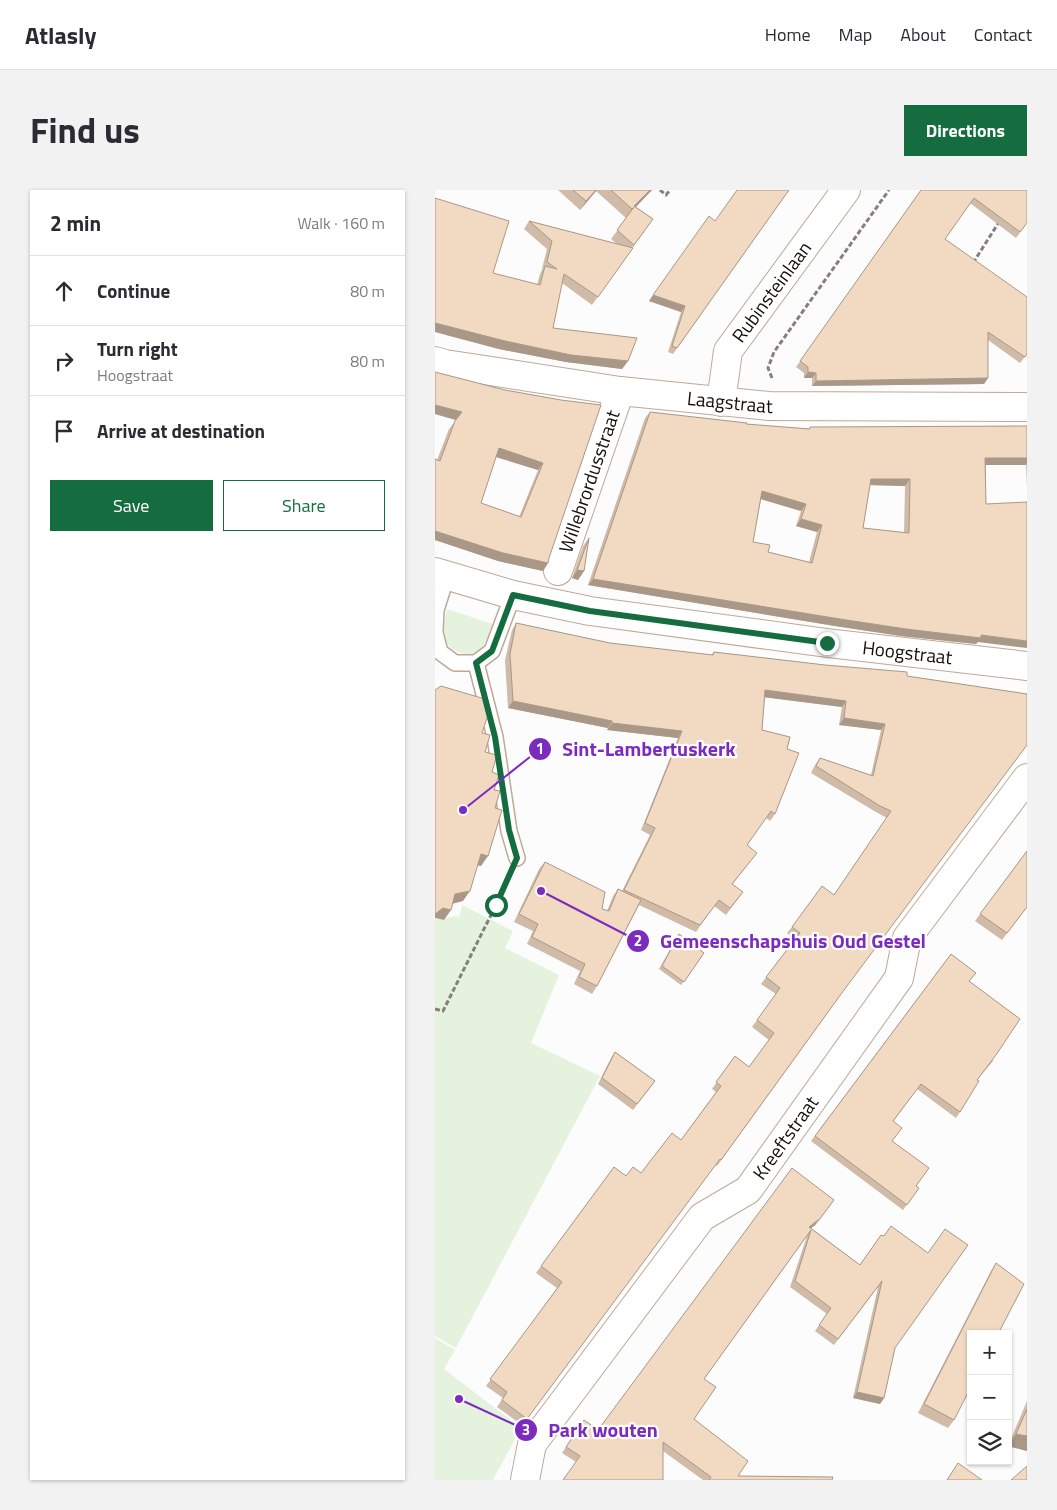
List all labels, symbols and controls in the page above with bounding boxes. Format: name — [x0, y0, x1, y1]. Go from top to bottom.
text: Atlasly — [25, 17, 96, 53]
text: Home — [765, 21, 811, 48]
text: Map — [839, 21, 872, 48]
text: About — [900, 21, 946, 48]
text: Contact — [974, 21, 1032, 48]
text: Find us — [30, 103, 140, 157]
button: Directions — [904, 105, 1027, 156]
text: 2 min — [50, 207, 101, 239]
text: Walk · 160 m — [297, 211, 385, 235]
street label: Rubinsteinlaan — [724, 235, 818, 348]
text: Continue — [97, 276, 170, 305]
icon: ahead — [50, 277, 78, 305]
text: 80 m — [350, 279, 385, 303]
text: Turn right — [97, 334, 178, 363]
icon: right — [50, 347, 78, 375]
text: 80 m — [350, 349, 385, 373]
text: Hoogstraat — [97, 363, 173, 387]
street label: Laagstraat — [686, 383, 773, 420]
street label: Willebrordusstraat — [550, 406, 627, 556]
text: Arrive at destination — [97, 416, 265, 445]
icon: arrive — [50, 417, 78, 445]
button: Save — [50, 480, 213, 531]
button: Share — [223, 480, 385, 531]
route end — [816, 632, 839, 655]
street label: Hoogstraat — [861, 632, 954, 671]
callout: Sint-Lambertuskerk — [527, 731, 746, 766]
text: Sint-Lambertuskerk — [562, 733, 736, 764]
text: 1 — [536, 737, 544, 760]
route start — [485, 894, 508, 917]
callout: Gemeenschapshuis Oud Gestel — [625, 924, 936, 959]
text: Gemeenschapshuis Oud Gestel — [660, 925, 926, 956]
text: 2 — [634, 929, 642, 952]
street label: Kreeftstraat — [745, 1089, 825, 1185]
map controls — [967, 1330, 1012, 1465]
button: + — [967, 1330, 1012, 1375]
button: − — [967, 1375, 1012, 1420]
callout: Park wouten — [513, 1412, 668, 1447]
text: Park wouten — [548, 1414, 658, 1445]
text: 3 — [522, 1418, 530, 1441]
button: layers — [967, 1420, 1012, 1465]

